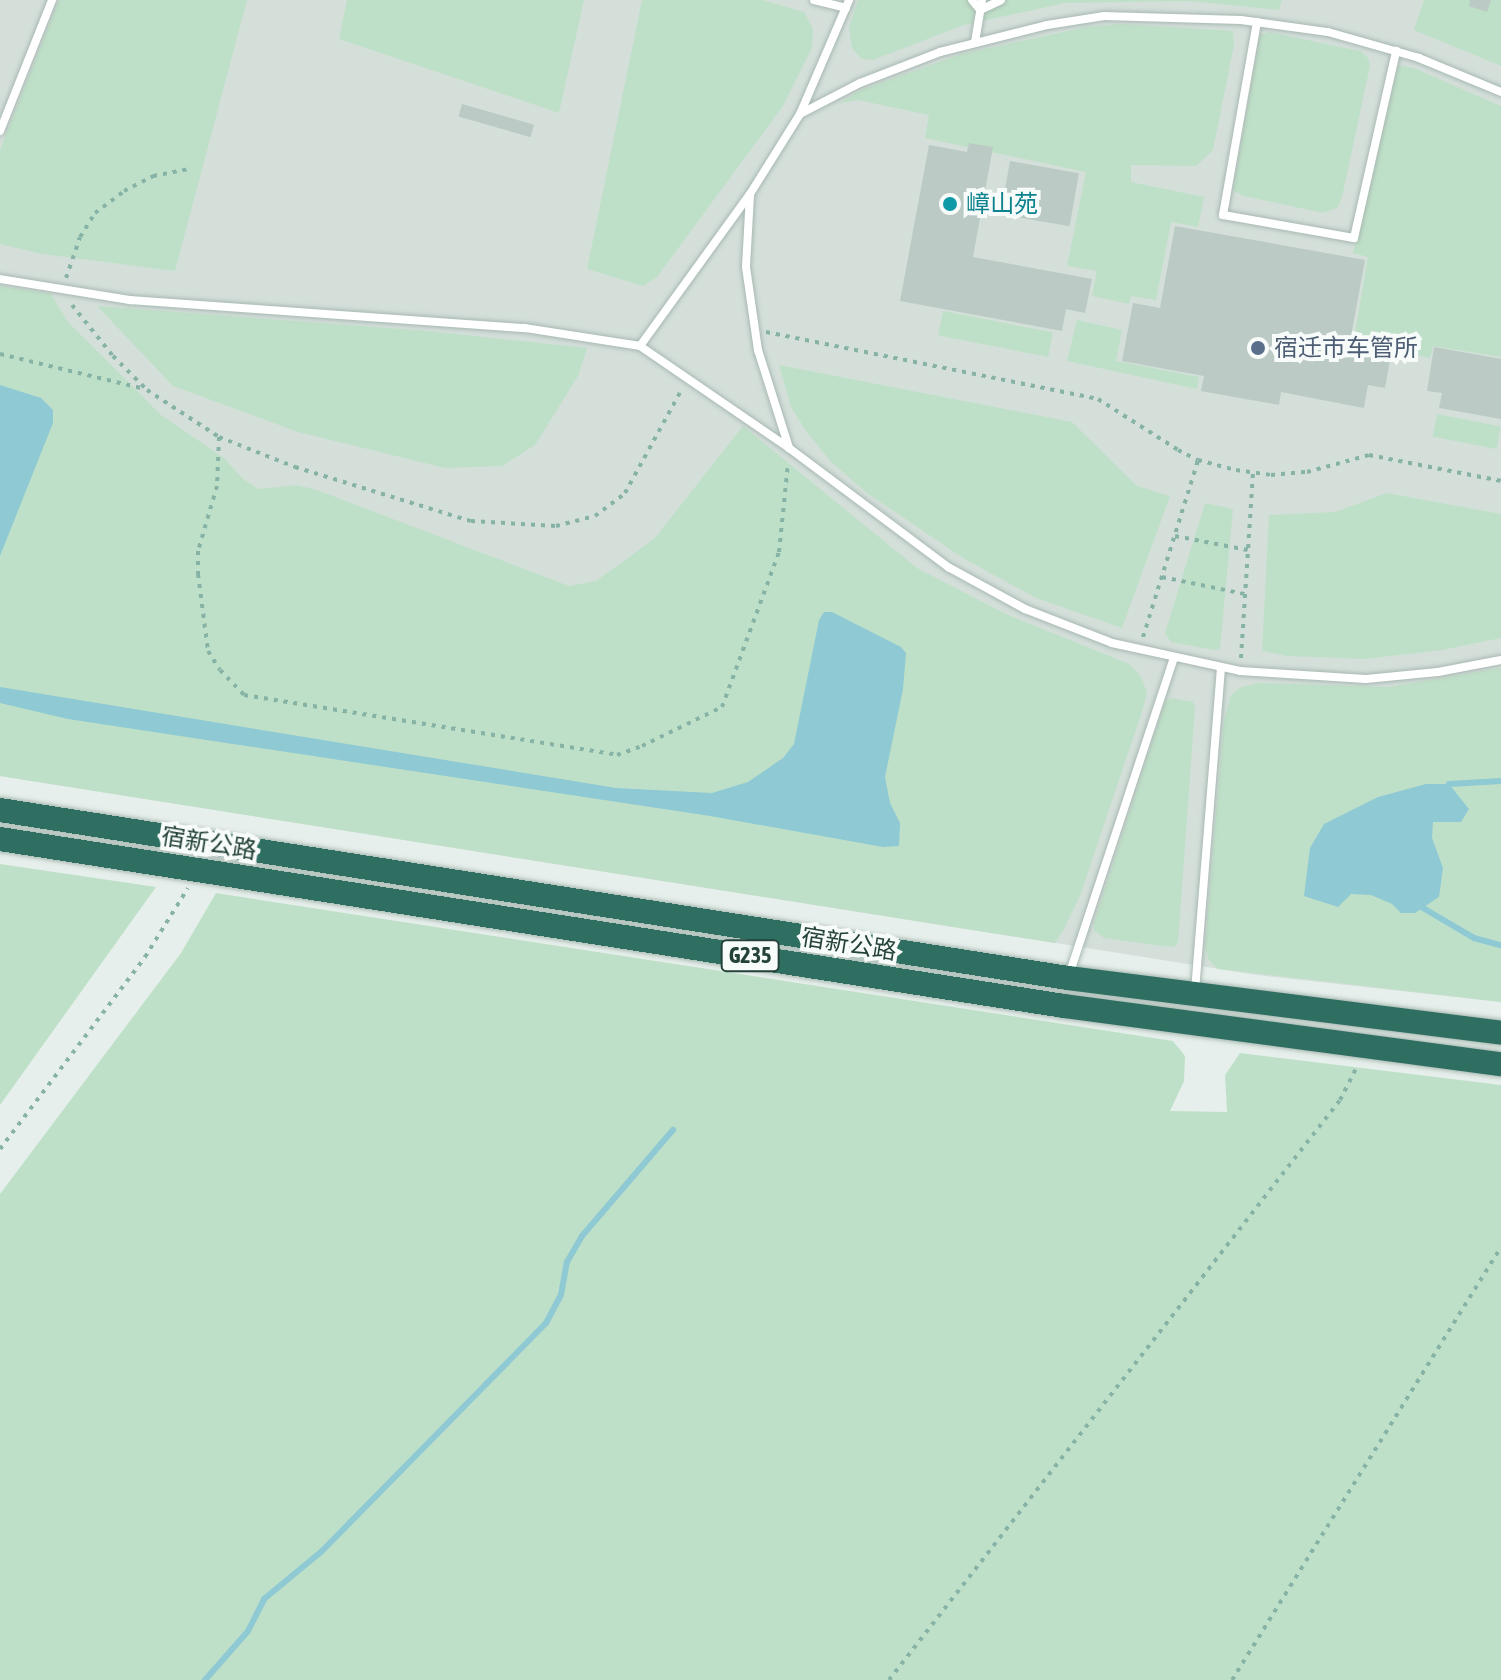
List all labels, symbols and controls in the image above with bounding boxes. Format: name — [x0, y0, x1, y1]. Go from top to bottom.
place label: 嶂山苑 — [966, 190, 1038, 218]
marker: 嶂山苑 — [941, 195, 959, 213]
place label: 宿迁市车管所 — [1274, 334, 1418, 362]
marker: 宿迁市车管所 — [1249, 339, 1267, 357]
street label: 宿新公路 — [159, 821, 259, 865]
street label: 宿新公路 — [799, 922, 899, 966]
road number: G235 — [720, 938, 780, 974]

